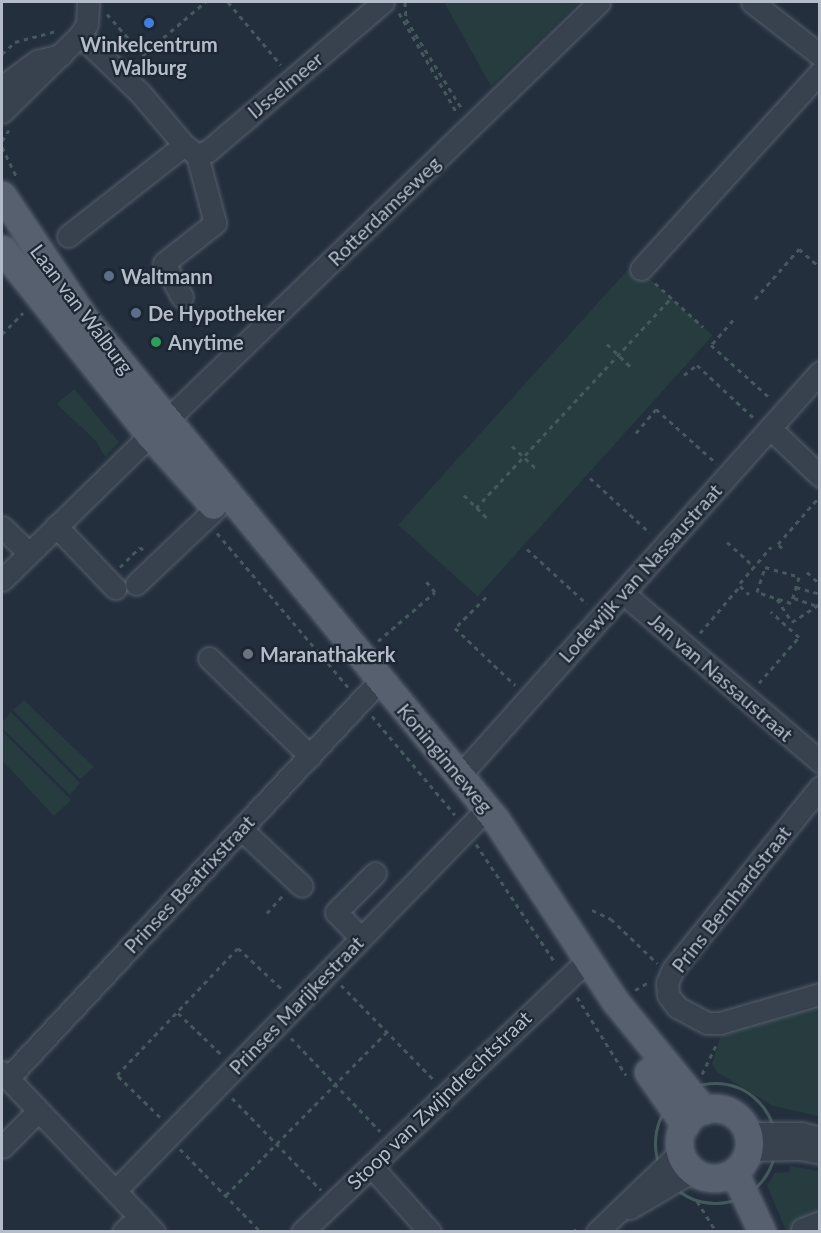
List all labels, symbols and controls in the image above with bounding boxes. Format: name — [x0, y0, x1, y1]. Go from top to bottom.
marker: Winkelcentrum Walburg — [142, 16, 156, 30]
place label: Winkelcentrum Walburg — [80, 33, 218, 80]
street label: IJsselmeer — [242, 47, 328, 123]
street label: Rotterdamseweg — [323, 151, 445, 271]
street label: Laan van Walburg — [25, 239, 139, 379]
place label: Waltmann — [121, 264, 213, 288]
marker: Waltmann — [102, 269, 116, 283]
place label: De Hypotheker — [148, 301, 285, 325]
marker: De Hypotheker — [129, 306, 143, 320]
place label: Anytime — [168, 330, 244, 354]
marker: Anytime — [149, 335, 163, 349]
street label: Lodewijk van Nassaustraat — [553, 479, 727, 667]
street label: Jan van Nassaustraat — [644, 608, 798, 746]
place label: Maranathakerk — [260, 642, 395, 666]
marker: Maranathakerk — [241, 647, 255, 661]
street label: Koninginneweg — [392, 698, 498, 818]
street label: Prinses Beatrixstraat — [119, 810, 259, 958]
street label: Prins Bernhardstraat — [666, 821, 796, 977]
street label: Prinses Marijkestraat — [224, 931, 368, 1079]
street label: Stoop van Zwijndrechtstraat — [342, 1006, 536, 1194]

